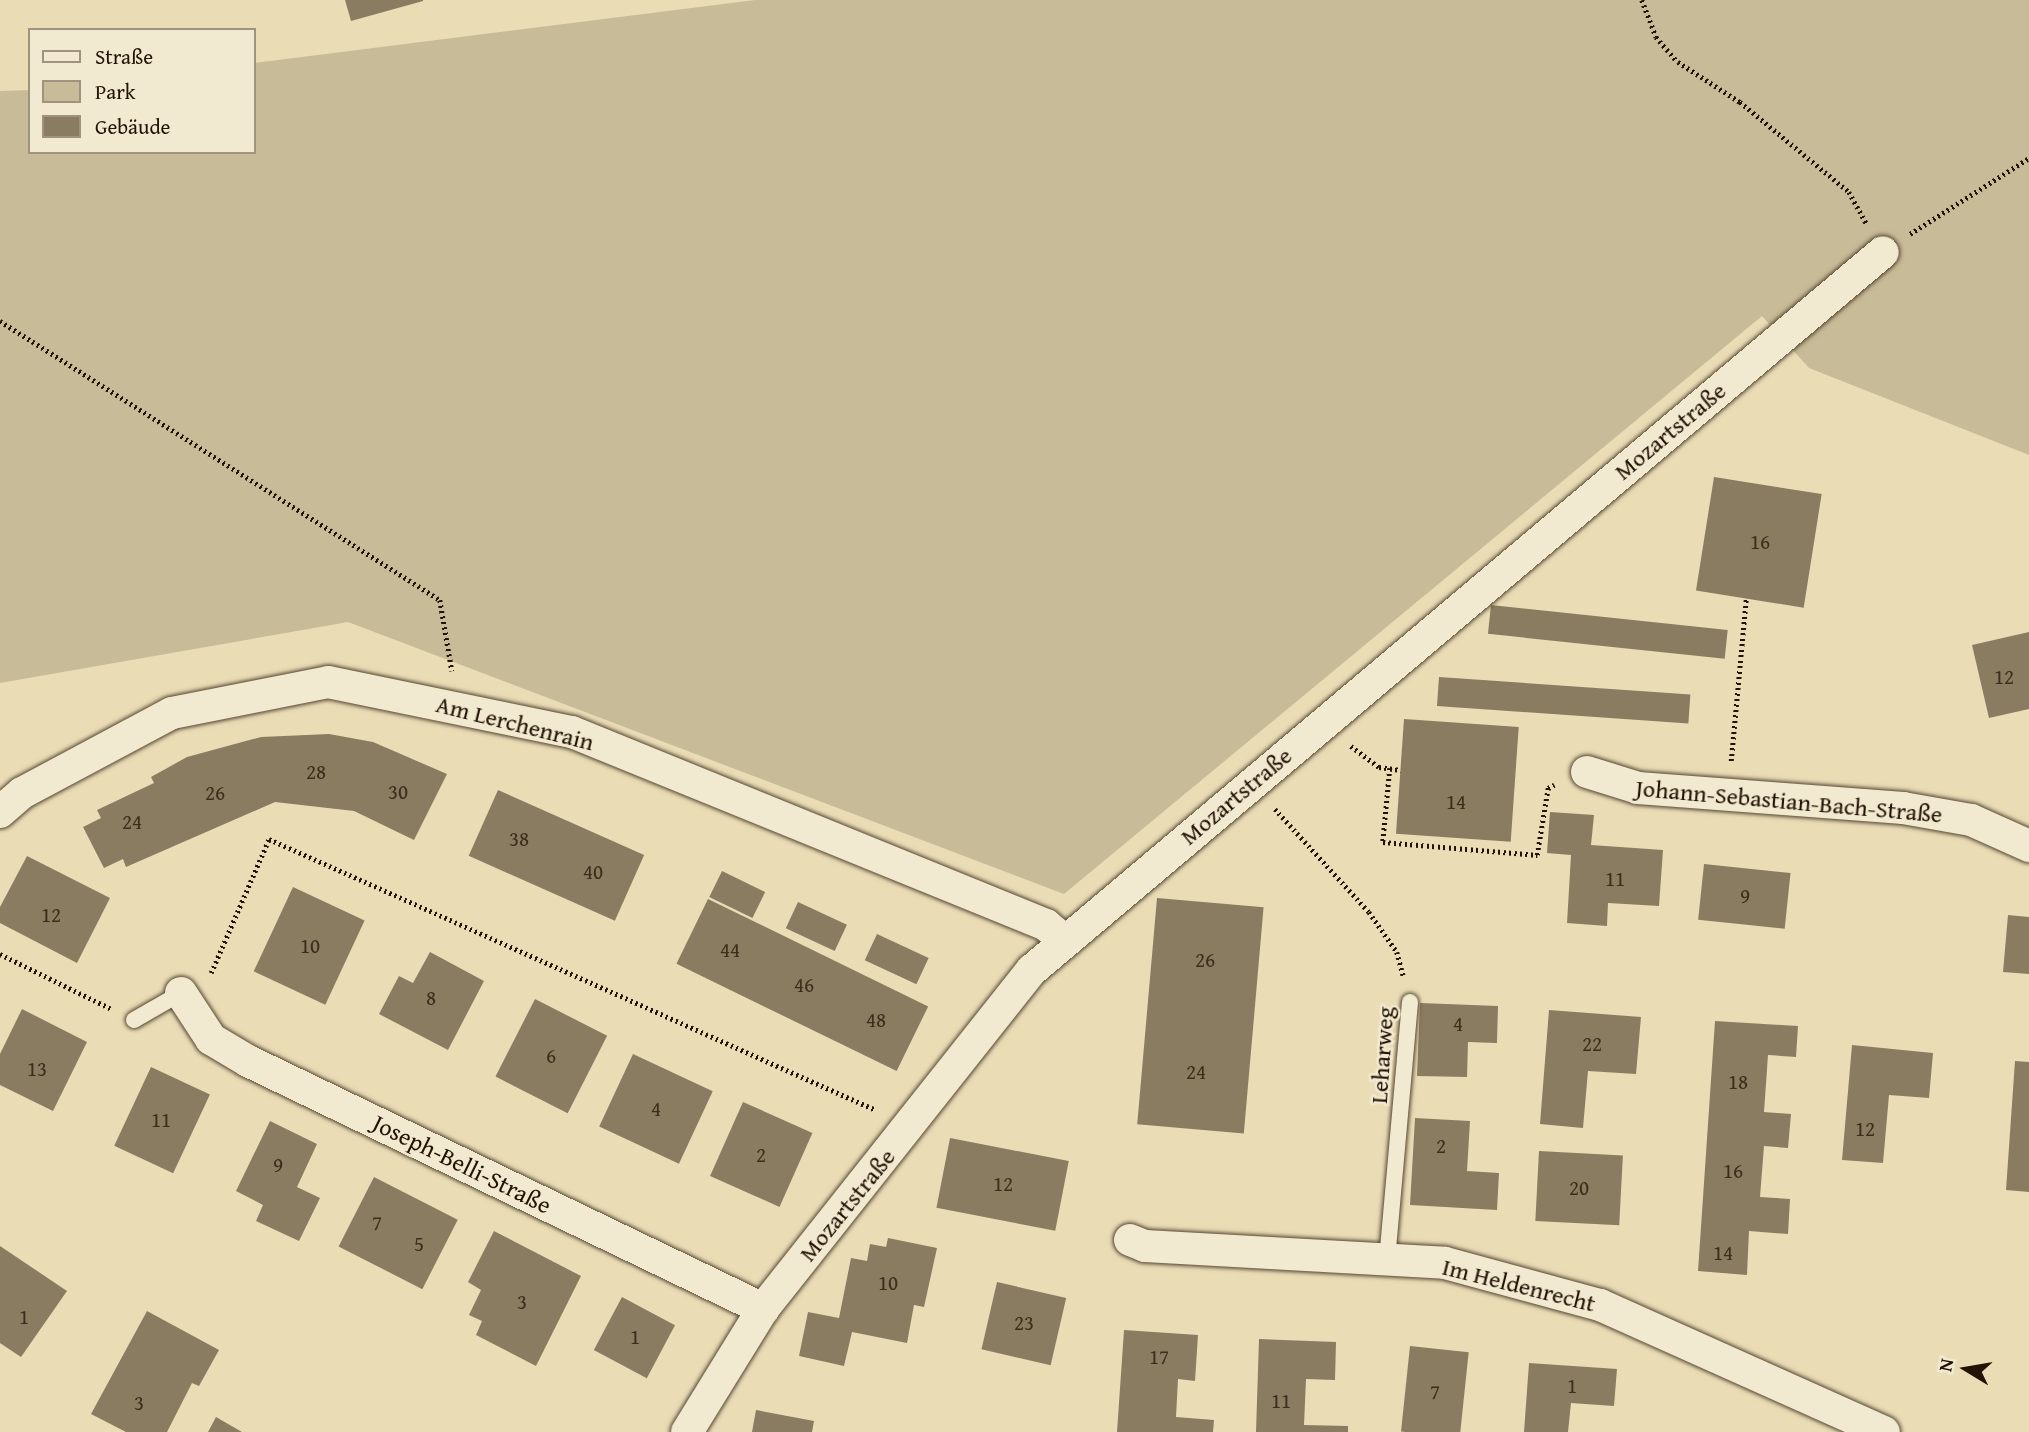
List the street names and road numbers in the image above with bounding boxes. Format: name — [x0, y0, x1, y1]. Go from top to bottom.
street label: Mozartstraße — [1608, 376, 1732, 486]
street label: Am Lerchenrain — [433, 689, 597, 757]
street label: Mozartstraße — [1174, 741, 1298, 851]
street label: Johann-Sebastian-Bach-Straße — [1634, 773, 1944, 829]
street label: Leharweg — [1364, 1005, 1400, 1105]
street label: Joseph-Belli-Straße — [368, 1108, 556, 1220]
street label: Mozartstraße — [793, 1143, 901, 1267]
street label: Im Heldenrecht — [1439, 1252, 1599, 1318]

